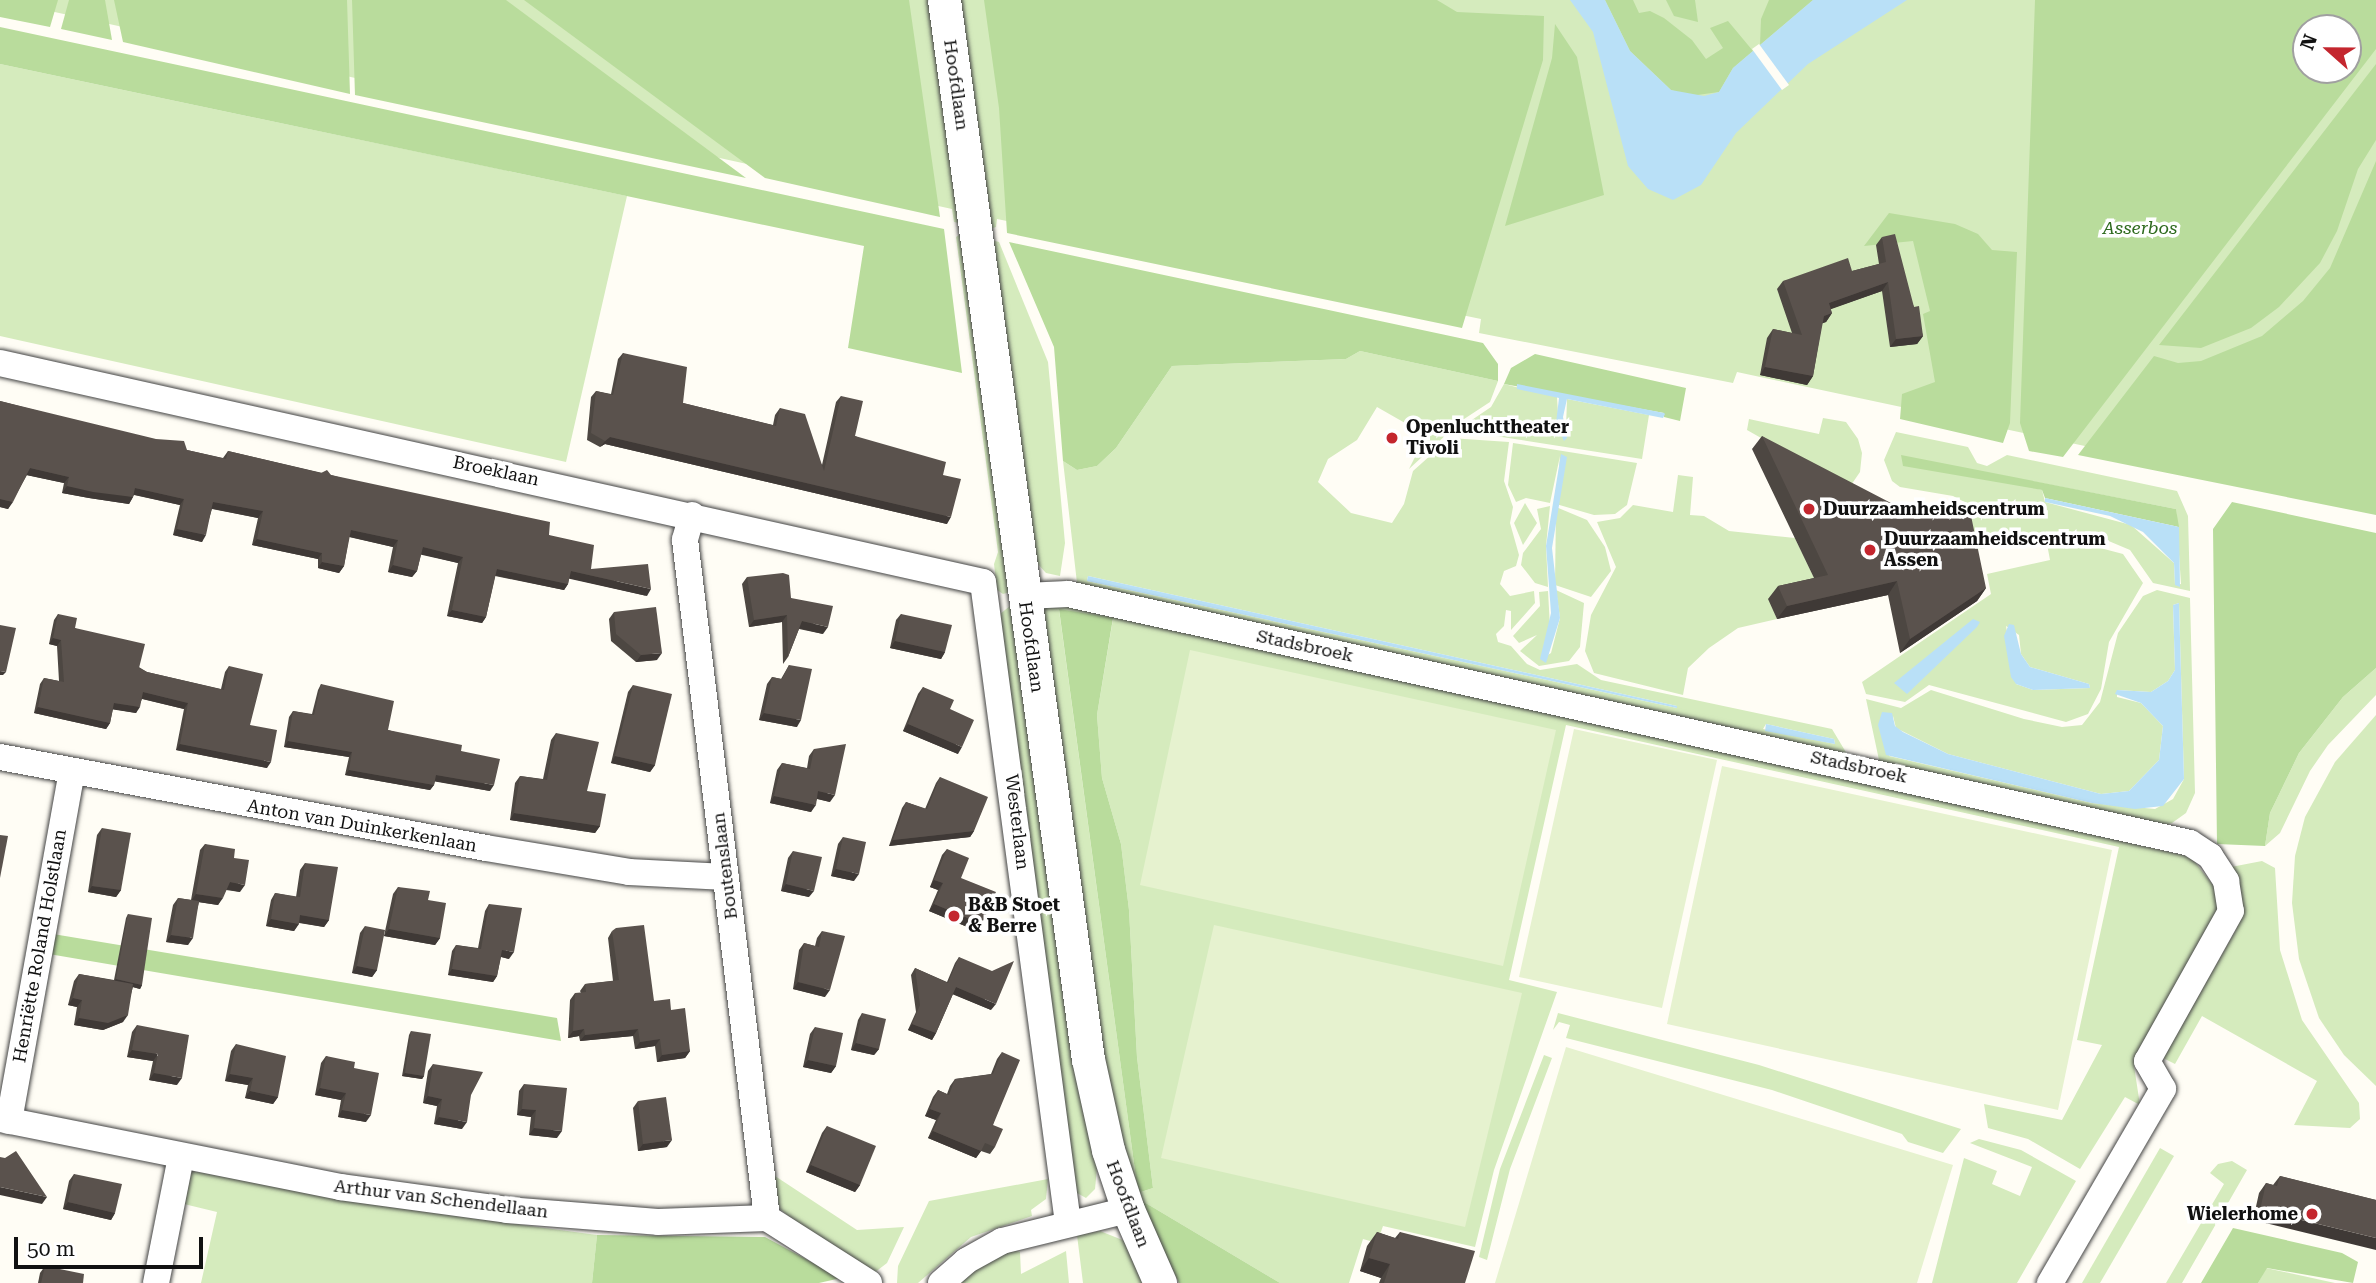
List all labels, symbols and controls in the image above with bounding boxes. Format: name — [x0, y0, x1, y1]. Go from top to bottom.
north arrow — [2292, 14, 2362, 84]
text: N — [2295, 31, 2322, 53]
street label: Hoofdlaan — [939, 38, 973, 132]
park label: Asserbos — [2103, 217, 2177, 239]
place label: Openluchttheater Tivoli — [1406, 417, 1569, 460]
marker: Openluchttheater Tivoli — [1384, 430, 1400, 446]
street label: Broeklaan — [451, 451, 541, 491]
place label: Duurzaamheidscentrum — [1823, 498, 2045, 520]
marker: Duurzaamheidscentrum — [1801, 501, 1817, 517]
place label: Duurzaamheidscentrum Assen — [1884, 529, 2106, 572]
marker: Duurzaamheidscentrum Assen — [1862, 542, 1878, 558]
street label: Hoofdlaan — [1014, 600, 1048, 694]
street label: Stadsbroek — [1255, 625, 1355, 667]
street label: Stadsbroek — [1809, 746, 1909, 788]
street label: Westerlaan — [1000, 773, 1034, 871]
street label: Anton van Duinkerkenlaan — [245, 795, 479, 857]
street label: Boutenslaan — [708, 811, 742, 921]
street label: Henriëtte Roland Holstlaan — [9, 828, 71, 1064]
place label: B&B Stoet & Berre — [968, 895, 1060, 937]
marker: B&B Stoet & Berre — [946, 908, 962, 924]
street label: Hoofdlaan — [1101, 1157, 1155, 1251]
street label: Arthur van Schendellaan — [333, 1175, 549, 1223]
place label: Wielerhome — [2187, 1203, 2298, 1225]
marker: Wielerhome — [2304, 1206, 2320, 1222]
scale bar — [18, 1224, 206, 1268]
text: 50 m — [27, 1237, 75, 1261]

